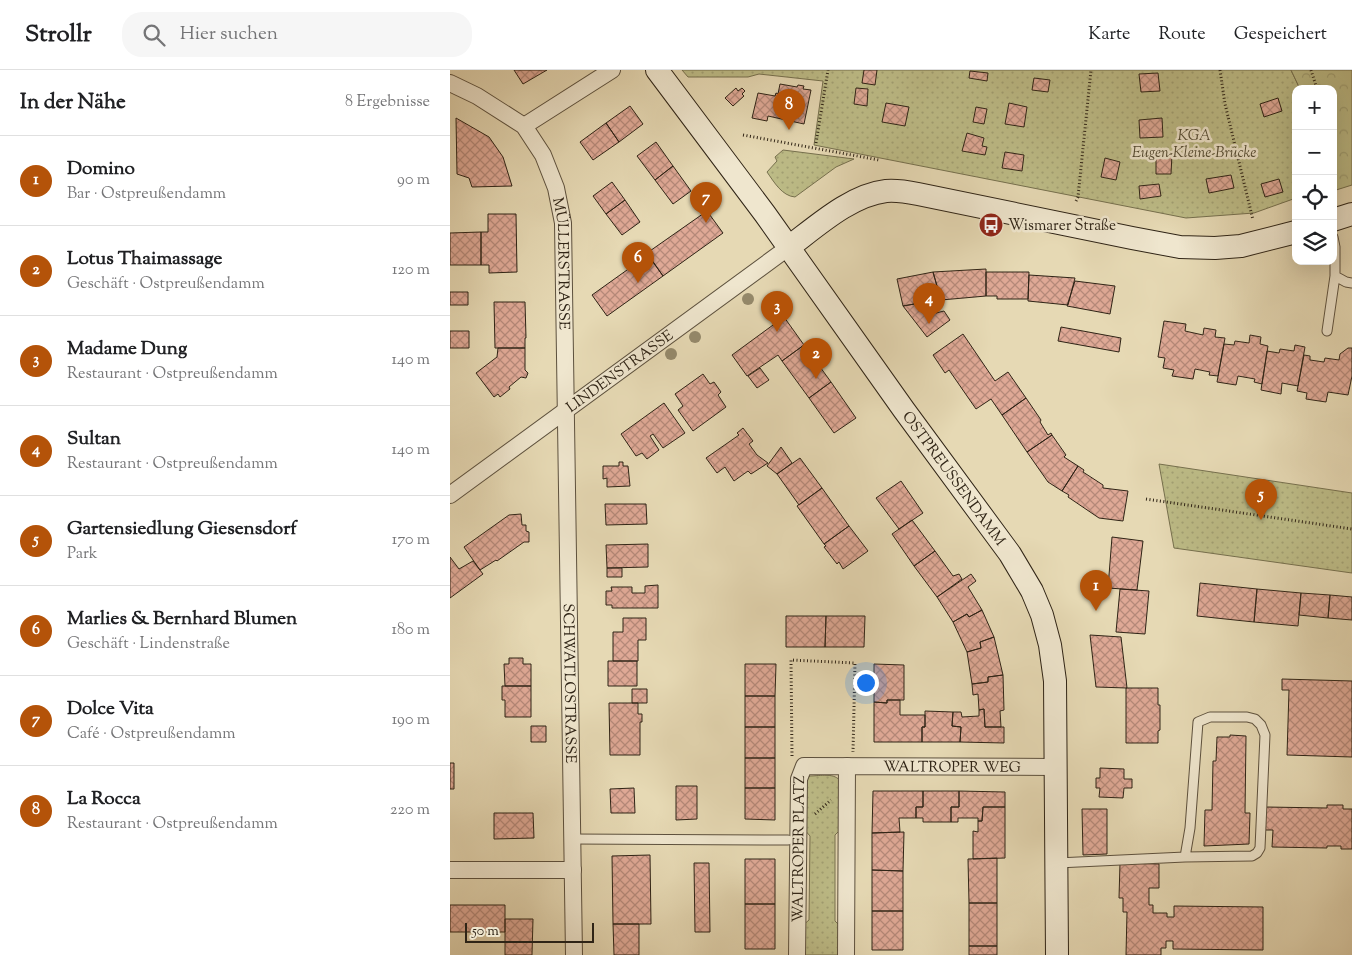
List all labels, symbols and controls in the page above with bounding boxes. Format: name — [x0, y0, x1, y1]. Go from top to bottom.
search box — [122, 12, 472, 57]
text: Strollr — [25, 18, 92, 52]
icon: search — [140, 21, 168, 49]
text: Hier suchen — [180, 21, 278, 48]
text: Karte — [1088, 22, 1131, 48]
text: Route — [1159, 22, 1206, 48]
text: Gespeichert — [1234, 22, 1327, 48]
map controls — [1292, 85, 1337, 265]
button: + — [1292, 85, 1337, 130]
text: In der Nähe — [20, 88, 126, 118]
pin: 8 — [773, 89, 805, 130]
text: 8 Ergebnisse — [345, 91, 430, 114]
park label: KGA Eugen-Kleine-Brücke — [1132, 126, 1256, 164]
button: − — [1292, 130, 1337, 175]
text: Domino — [67, 156, 135, 183]
text: 1 — [33, 169, 39, 192]
text: 90 m — [397, 169, 430, 192]
button: locate — [1292, 175, 1337, 220]
pin: 7 — [690, 182, 722, 223]
text: Bar · Ostpreußendamm — [67, 183, 226, 206]
street label: MÜLLERSTRASSE — [546, 196, 574, 330]
bus stop icon: Wismarer Straße — [978, 212, 1004, 238]
place label: Wismarer Straße — [1008, 216, 1116, 237]
button: layers — [1292, 220, 1337, 265]
pin: 6 — [622, 242, 654, 283]
text: Lotus Thaimassage — [67, 246, 222, 273]
text: 2 — [32, 259, 40, 282]
text: 120 m — [392, 259, 430, 282]
text: Geschäft · Ostpreußendamm — [67, 273, 265, 296]
pin: 4 — [913, 283, 945, 324]
pin: 3 — [761, 291, 793, 332]
street label: LINDENSTRASSE — [562, 326, 678, 419]
text: Madame Dung — [67, 336, 187, 363]
pin: 2 — [800, 338, 832, 379]
text: 3 — [33, 349, 39, 372]
text: 140 m — [392, 349, 430, 372]
text: Restaurant · Ostpreußendamm — [67, 363, 278, 386]
street label: OSTPREUSSENDAMM — [896, 407, 1010, 551]
text: Sultan — [67, 426, 121, 453]
text: 4 — [32, 439, 40, 462]
text: 140 m — [392, 439, 430, 462]
text: Restaurant · Ostpreußendamm — [67, 453, 278, 476]
pin: 5 — [1245, 479, 1277, 520]
text: Gartensiedlung Giesensdorf — [67, 516, 297, 543]
text: 5 — [33, 529, 39, 552]
text: 170 m — [392, 529, 430, 552]
text: Park — [67, 543, 98, 566]
pin: 1 — [1080, 570, 1112, 611]
street label: SCHWATLOSTRASSE — [557, 603, 580, 764]
text: Marlies & Bernhard Blumen — [67, 606, 297, 633]
text: 6 — [32, 619, 40, 642]
text: 180 m — [391, 619, 430, 642]
text: Geschäft · Lindenstraße — [67, 633, 230, 656]
your location — [853, 670, 879, 696]
text: Dolce Vita — [67, 696, 154, 723]
text: 7 — [32, 709, 40, 732]
text: 190 m — [392, 709, 430, 732]
text: Café · Ostpreußendamm — [67, 723, 236, 746]
street label: WALTROPER WEG — [883, 757, 1021, 779]
street label: WALTROPER PLATZ — [788, 775, 811, 923]
text: La Rocca — [67, 786, 141, 813]
text: 8 — [32, 799, 40, 822]
text: 220 m — [390, 799, 430, 822]
text: Restaurant · Ostpreußendamm — [67, 813, 278, 836]
scale bar — [465, 920, 594, 943]
text: 50 m — [472, 922, 499, 942]

